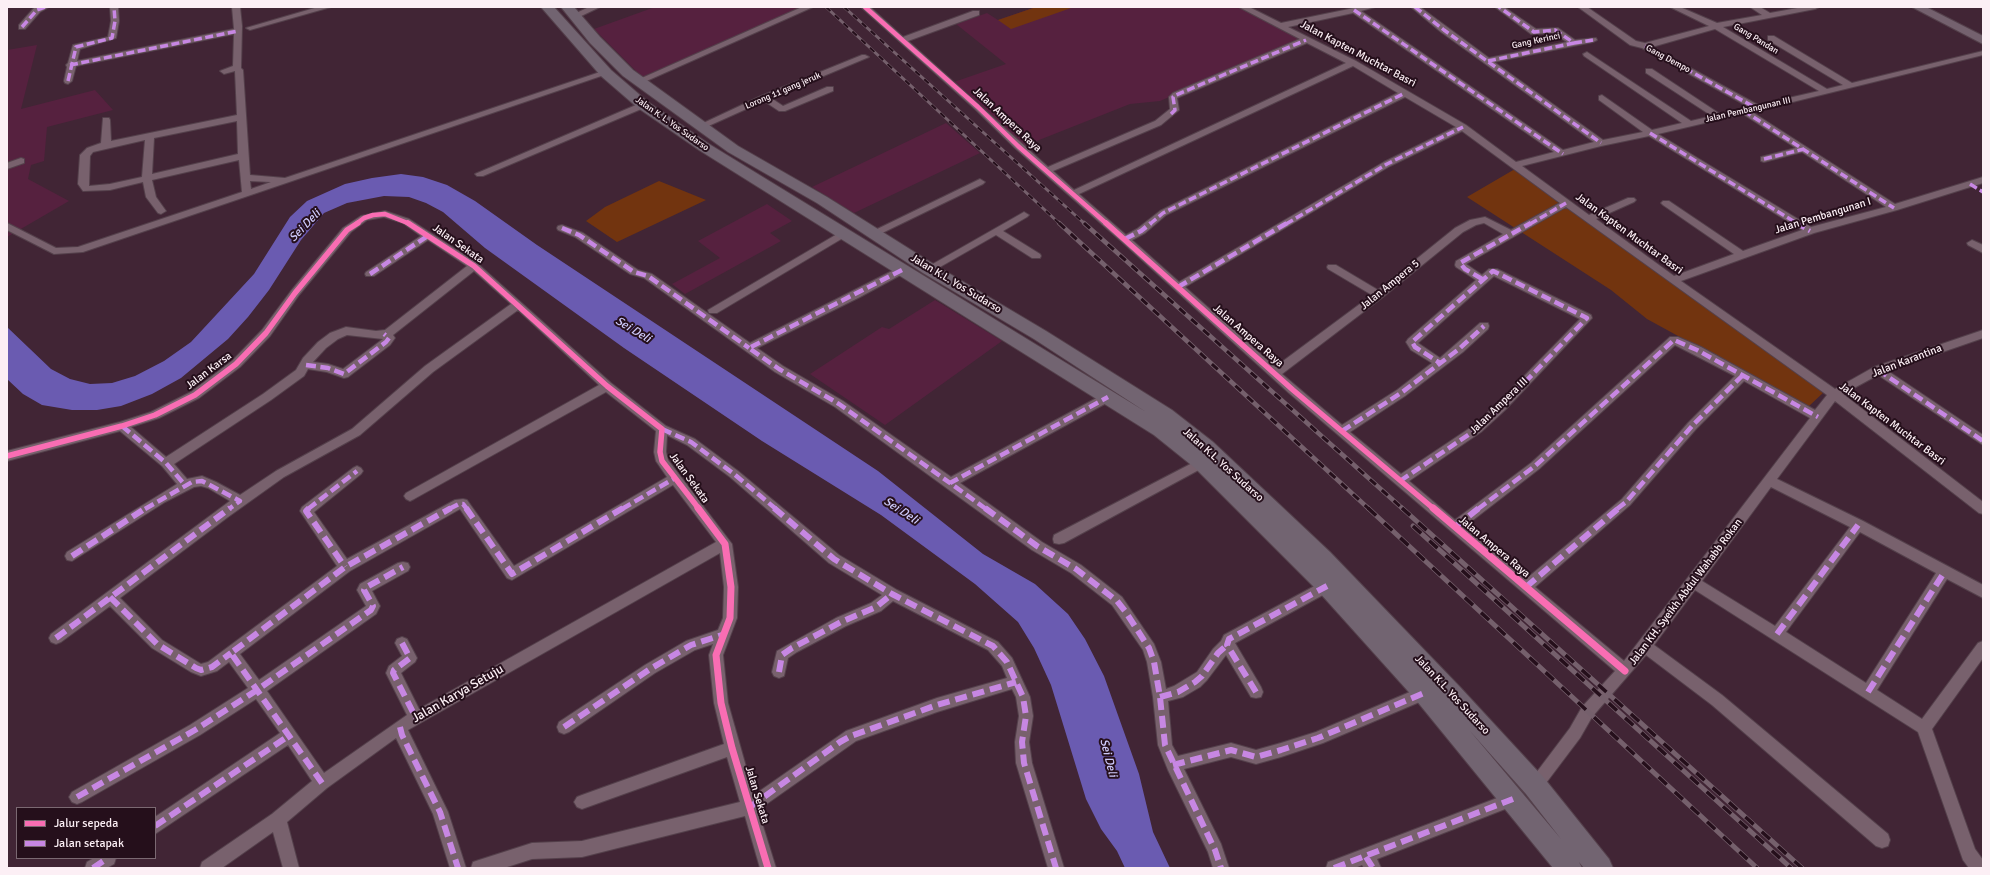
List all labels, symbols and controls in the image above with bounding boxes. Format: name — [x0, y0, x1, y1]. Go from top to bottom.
street label: Jalan Kapten Muchtar Basri — [1298, 18, 1418, 90]
street label: Gang Pandan — [1732, 21, 1780, 57]
street label: Gang Kerinci — [1511, 31, 1561, 51]
street label: Gang Dempo — [1644, 43, 1692, 75]
street label: Lorong 11 gang jeruk — [744, 70, 822, 112]
street label: Jalan Ampera Raya — [970, 85, 1044, 155]
street label: Jalan K. L. Yos Sudarso — [633, 95, 711, 153]
street label: Jalan Pembangunan III — [1704, 95, 1792, 125]
street label: Jalan Kapten Muchtar Basri — [1573, 191, 1685, 277]
street label: Jalan Pembangunan I — [1773, 195, 1873, 237]
water label: Sei Deli — [286, 207, 324, 245]
street label: Jalan Sekata — [430, 222, 486, 266]
street label: Jalan K.L. Yos Sudarso — [908, 252, 1004, 316]
street label: Jalan Ampera 5 — [1358, 257, 1422, 313]
street label: Jalan Ampera Raya — [1210, 302, 1286, 370]
water label: Sei Deli — [613, 314, 653, 346]
street label: Jalan Karantina — [1870, 342, 1944, 380]
street label: Jalan Karsa — [183, 349, 235, 393]
street label: Jalan Ampera III — [1467, 375, 1531, 437]
street label: Jalan Kapten Muchtar Basri — [1836, 380, 1948, 468]
street label: Jalan K.L. Yos Sudarso — [1180, 425, 1266, 505]
street label: Jalan Sekata — [666, 450, 712, 506]
water label: Sei Deli — [881, 494, 921, 528]
street label: Jalan Ampera Raya — [1456, 513, 1532, 581]
street label: Jalan KH. Syeikh Abdul Wahabb Rokan — [1627, 516, 1745, 668]
street label: Jalan K.L. Yos Sudarso — [1412, 653, 1492, 737]
street label: Jalan Karya Setuju — [409, 661, 507, 727]
water label: Sei Deli — [1096, 737, 1120, 779]
street label: Jalan Sekata — [742, 765, 772, 825]
legend — [16, 807, 156, 859]
text: Jalur sepeda — [54, 816, 118, 831]
text: Jalan setapak — [54, 836, 124, 851]

